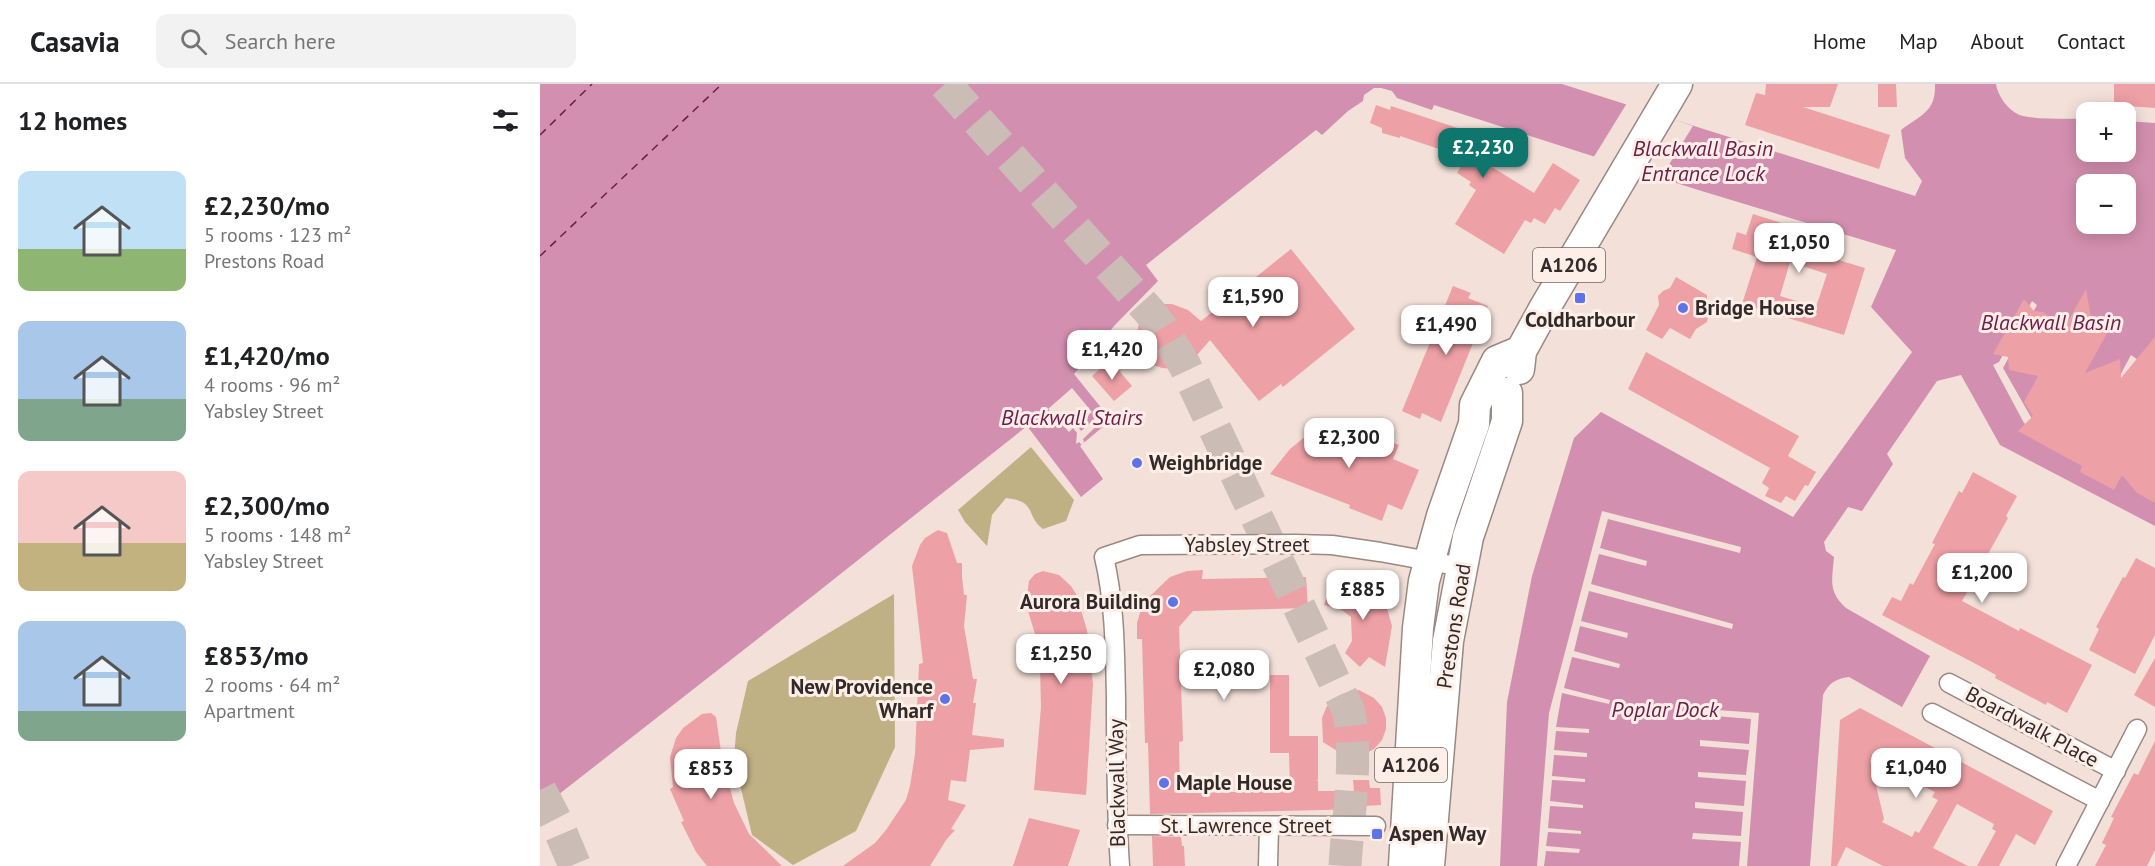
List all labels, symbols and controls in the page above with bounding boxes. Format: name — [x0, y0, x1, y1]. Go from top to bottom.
search box — [156, 14, 576, 68]
text: Casavia — [30, 23, 120, 60]
icon: search — [177, 25, 210, 58]
text: Search here — [225, 27, 336, 55]
text: Home — [1813, 28, 1866, 55]
text: Map — [1899, 28, 1938, 55]
text: About — [1971, 28, 2024, 55]
text: Contact — [2057, 28, 2125, 55]
map controls — [2076, 102, 2136, 234]
button: + — [2076, 102, 2136, 162]
text: 12 homes — [18, 104, 127, 137]
icon: filters — [489, 104, 522, 137]
pin: £2,230 — [1434, 128, 1532, 179]
text: £2,230 — [1452, 134, 1514, 160]
water label: Blackwall Basin Entrance Lock — [1633, 134, 1773, 187]
button: − — [2076, 174, 2136, 234]
text: £2,230/mo — [204, 189, 330, 222]
icon: home — [66, 195, 138, 267]
text: 5 rooms · 123 m² — [204, 222, 351, 248]
pin: £1,050 — [1750, 223, 1848, 274]
text: £1,050 — [1768, 229, 1830, 255]
text: Prestons Road — [204, 248, 324, 274]
road number: A1206 — [1533, 248, 1605, 282]
pin: £1,590 — [1204, 277, 1302, 328]
text: £1,590 — [1222, 283, 1284, 309]
marker: Coldharbour — [1573, 291, 1587, 305]
place label: Bridge House — [1695, 294, 1815, 321]
marker: Bridge House — [1676, 301, 1690, 315]
pin: £1,490 — [1397, 305, 1495, 356]
place label: Coldharbour — [1525, 306, 1636, 333]
water label: Blackwall Basin — [1981, 308, 2121, 336]
text: £1,490 — [1415, 311, 1477, 337]
pin: £1,420 — [1063, 330, 1161, 381]
text: £1,420 — [1081, 336, 1143, 362]
text: £1,420/mo — [204, 339, 330, 372]
icon: home — [66, 345, 138, 417]
text: 4 rooms · 96 m² — [204, 372, 340, 398]
text: Yabsley Street — [204, 398, 323, 424]
water label: Blackwall Stairs — [1001, 403, 1143, 431]
pin: £2,300 — [1300, 418, 1398, 469]
text: £2,300 — [1318, 424, 1380, 450]
place label: Weighbridge — [1149, 449, 1263, 476]
marker: Weighbridge — [1130, 456, 1144, 470]
text: £2,300/mo — [204, 489, 330, 522]
icon: home — [66, 495, 138, 567]
text: 5 rooms · 148 m² — [204, 522, 351, 548]
street label: Yabsley Street — [1184, 531, 1310, 558]
text: Yabsley Street — [204, 548, 323, 574]
pin: £1,200 — [1933, 553, 2031, 604]
text: £1,200 — [1951, 559, 2013, 585]
street label: Prestons Road — [1430, 561, 1477, 690]
pin: £885 — [1327, 570, 1399, 621]
text: £885 — [1340, 576, 1386, 602]
place label: Aurora Building — [1020, 588, 1161, 615]
marker: Aurora Building — [1166, 595, 1180, 609]
pin: £1,250 — [1012, 634, 1110, 685]
text: £853/mo — [204, 639, 308, 672]
text: £1,250 — [1030, 640, 1092, 666]
icon: home — [66, 645, 138, 717]
pin: £2,080 — [1175, 650, 1273, 701]
text: £2,080 — [1193, 656, 1255, 682]
text: 2 rooms · 64 m² — [204, 672, 340, 698]
place label: New Providence Wharf — [790, 673, 934, 724]
street label: Boardwalk Place — [1961, 680, 2104, 773]
marker: New Providence Wharf — [938, 692, 952, 706]
water label: Poplar Dock — [1611, 695, 1720, 723]
text: Apartment — [204, 698, 295, 724]
street label: Blackwall Way — [1102, 718, 1131, 847]
road number: A1206 — [1375, 748, 1447, 782]
pin: £1,040 — [1867, 748, 1965, 799]
pin: £853 — [675, 749, 747, 800]
text: £1,040 — [1885, 754, 1947, 780]
text: £853 — [688, 755, 734, 781]
place label: Maple House — [1176, 769, 1293, 796]
marker: Maple House — [1157, 776, 1171, 790]
street label: St. Lawrence Street — [1160, 812, 1332, 839]
place label: Aspen Way — [1389, 820, 1487, 847]
marker: Aspen Way — [1370, 827, 1384, 841]

